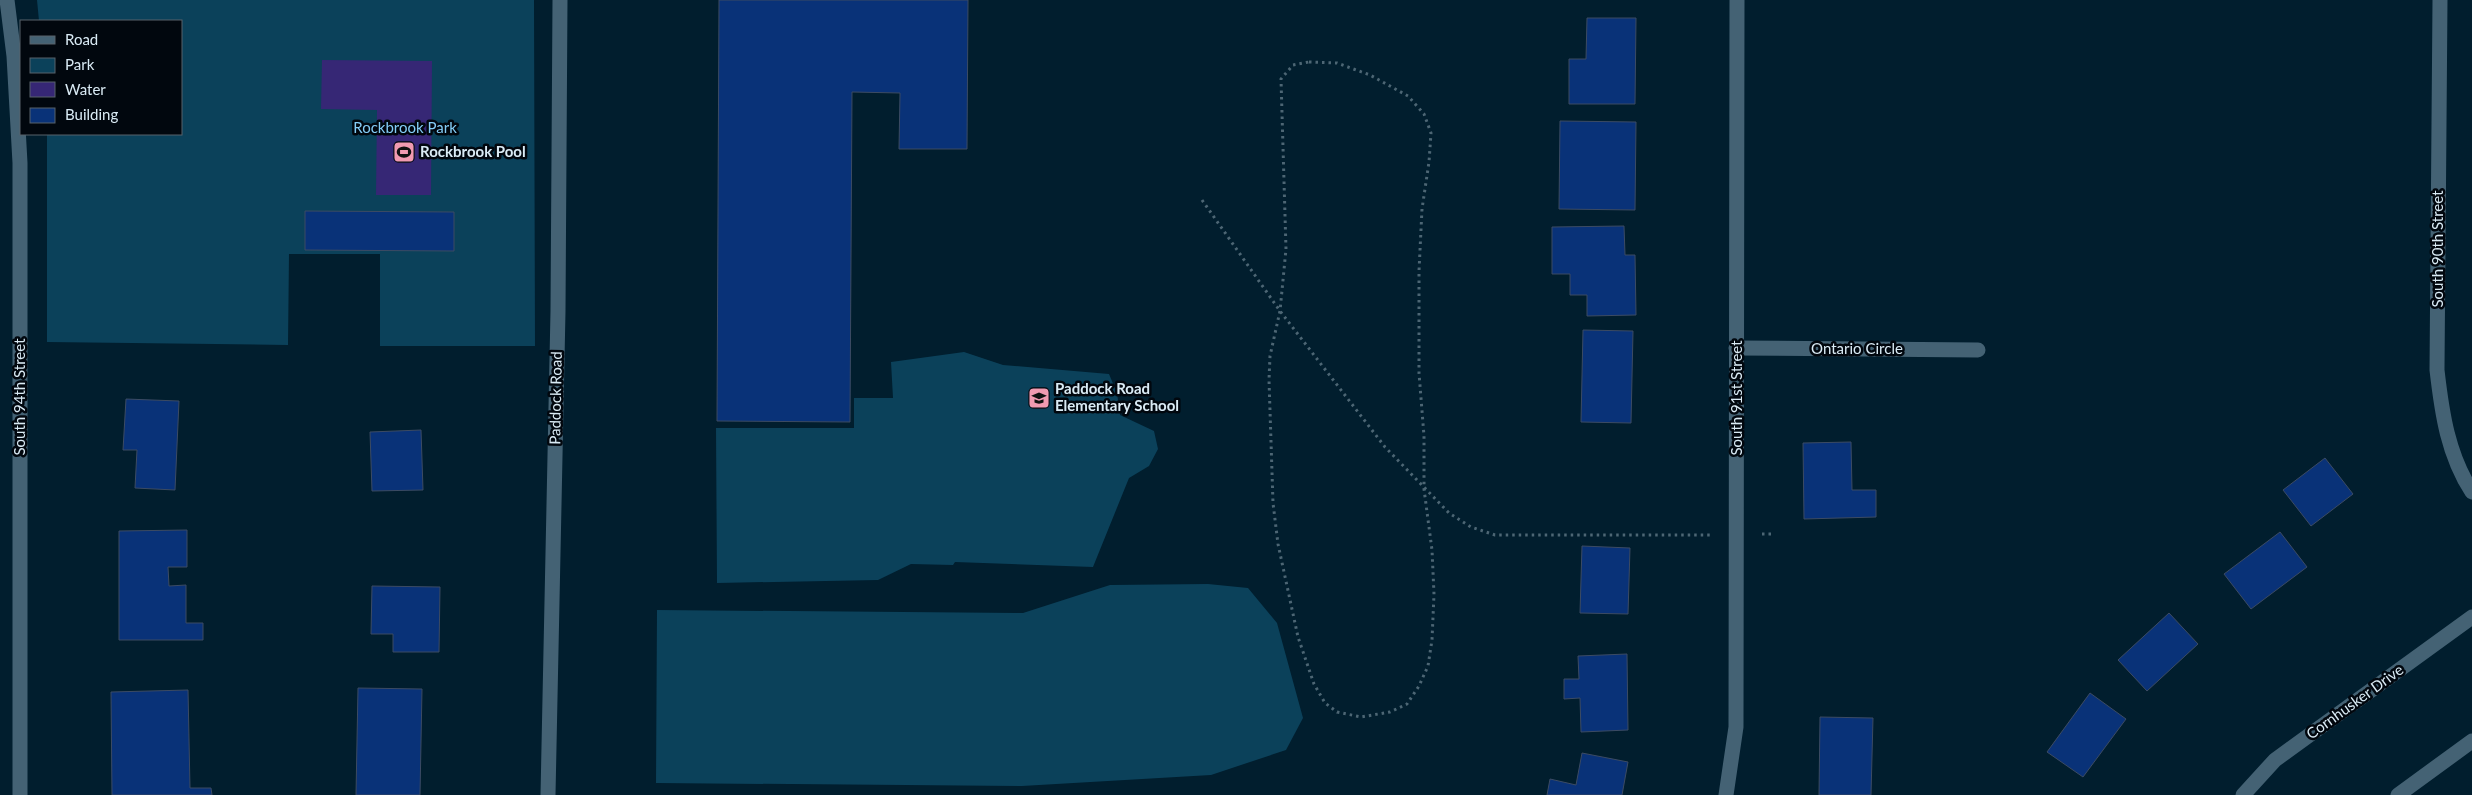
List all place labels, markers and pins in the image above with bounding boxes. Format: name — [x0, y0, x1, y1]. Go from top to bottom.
sports icon: Rockbrook Pool — [392, 140, 416, 164]
place label: Rockbrook Pool — [420, 142, 526, 160]
place label: Paddock Road Elementary School — [1055, 379, 1179, 414]
school or university icon: Paddock Road Elementary School — [1027, 386, 1051, 410]

